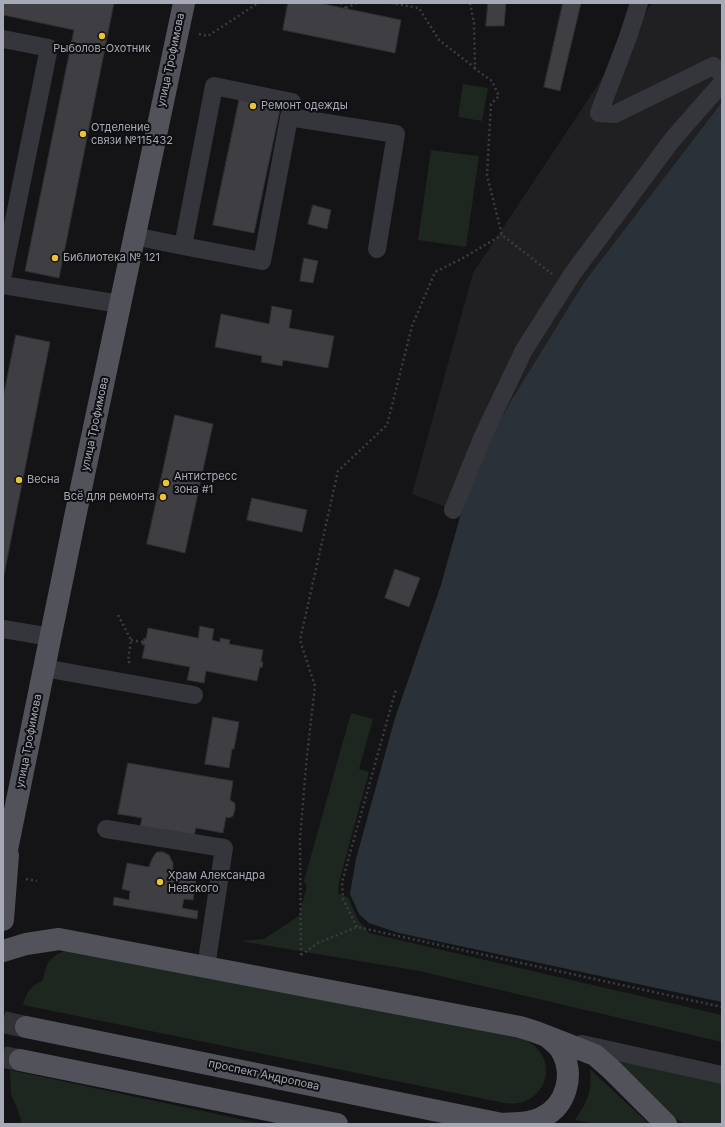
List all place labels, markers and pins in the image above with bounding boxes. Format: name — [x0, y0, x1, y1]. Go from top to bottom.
marker: Рыболов-Охотник — [97, 31, 107, 41]
place label: Рыболов-Охотник — [53, 42, 151, 56]
place label: Ремонт одежды — [261, 99, 348, 113]
marker: Ремонт одежды — [248, 101, 258, 111]
place label: Отделение связи №115432 — [91, 121, 173, 147]
marker: Отделение связи №115432 — [78, 129, 88, 139]
place label: Библиотека № 121 — [63, 251, 160, 265]
marker: Библиотека № 121 — [50, 253, 60, 263]
place label: Антистресс зона #1 — [174, 470, 237, 496]
place label: Весна — [27, 473, 60, 487]
marker: Весна — [14, 475, 24, 485]
marker: Антистресс зона #1 — [161, 478, 171, 488]
place label: Всё для ремонта — [64, 490, 155, 504]
marker: Всё для ремонта — [158, 492, 168, 502]
place label: Храм Александра Невского — [168, 869, 265, 895]
marker: Храм Александра Невского — [155, 877, 165, 887]

